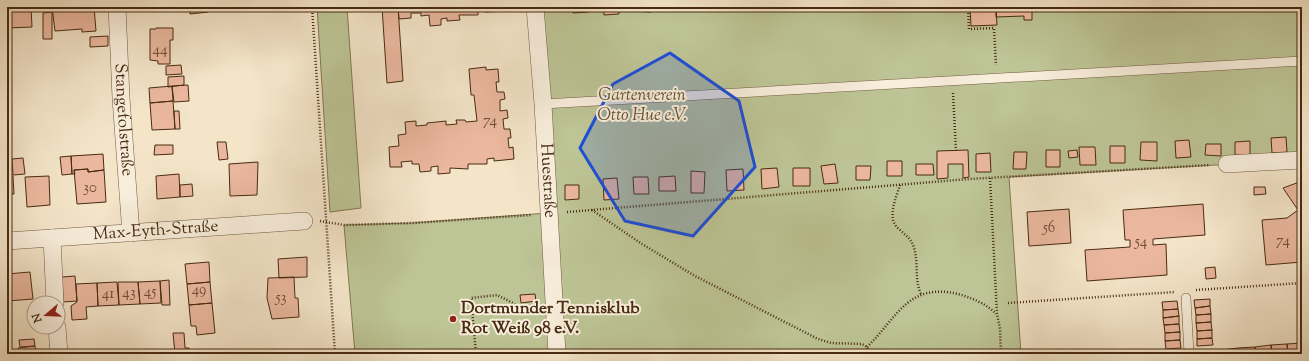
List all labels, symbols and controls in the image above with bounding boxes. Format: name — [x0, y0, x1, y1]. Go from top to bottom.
house number: 44 — [152, 40, 168, 61]
street label: Stangefolstraße — [107, 63, 139, 177]
park label: Gartenverein Otto Hue e.V. — [597, 84, 687, 128]
house number: 74 — [483, 111, 497, 132]
street label: Huestraße — [533, 143, 561, 219]
house number: 30 — [83, 178, 97, 199]
street label: Max-Eyth-Straße — [92, 215, 219, 247]
house number: 56 — [1042, 218, 1055, 239]
house number: 74 — [1276, 231, 1290, 252]
house number: 54 — [1134, 232, 1148, 253]
house number: 49 — [192, 280, 206, 301]
house number: 45 — [144, 282, 156, 303]
house number: 43 — [122, 283, 136, 304]
house number: 41 — [102, 284, 114, 305]
house number: 53 — [274, 288, 287, 309]
north arrow — [26, 295, 66, 335]
place label: Dortmunder Tennisklub Rot Weiß 98 e.V. — [461, 297, 640, 341]
text: N — [28, 311, 47, 326]
marker: Dortmunder Tennisklub Rot Weiß 98 e.V. — [448, 314, 458, 324]

